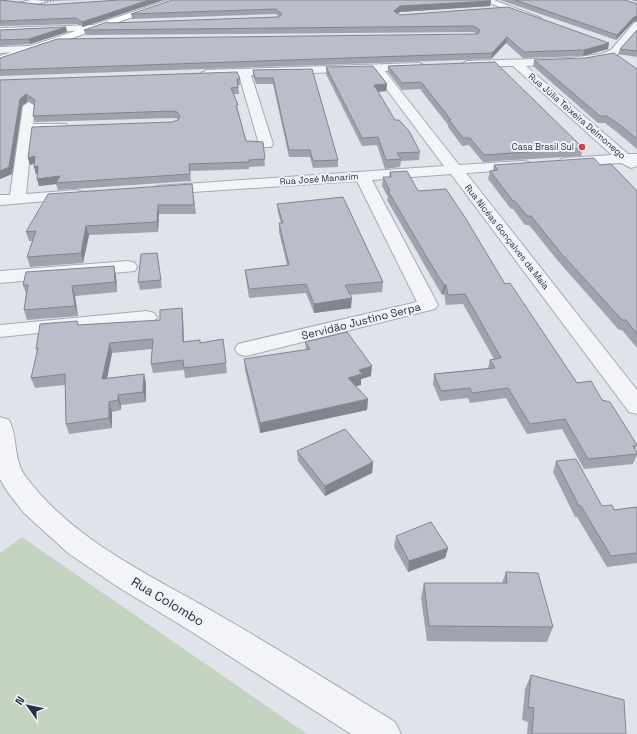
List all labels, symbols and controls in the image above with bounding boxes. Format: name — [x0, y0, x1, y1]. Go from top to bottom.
street label: Rua Júlia Teixeira Delmonego — [526, 70, 629, 162]
place label: Casa Brasil Sul — [512, 141, 574, 153]
marker: Casa Brasil Sul — [577, 142, 587, 152]
street label: Rua José Manarim — [279, 170, 359, 188]
street label: Rua Nicéas Gonçalves da Maia — [462, 182, 552, 292]
street label: Servidão Justino Serpa — [300, 299, 423, 343]
street label: Rua Colombo — [128, 573, 207, 630]
north arrow — [8, 686, 48, 726]
text: N — [12, 694, 27, 707]

